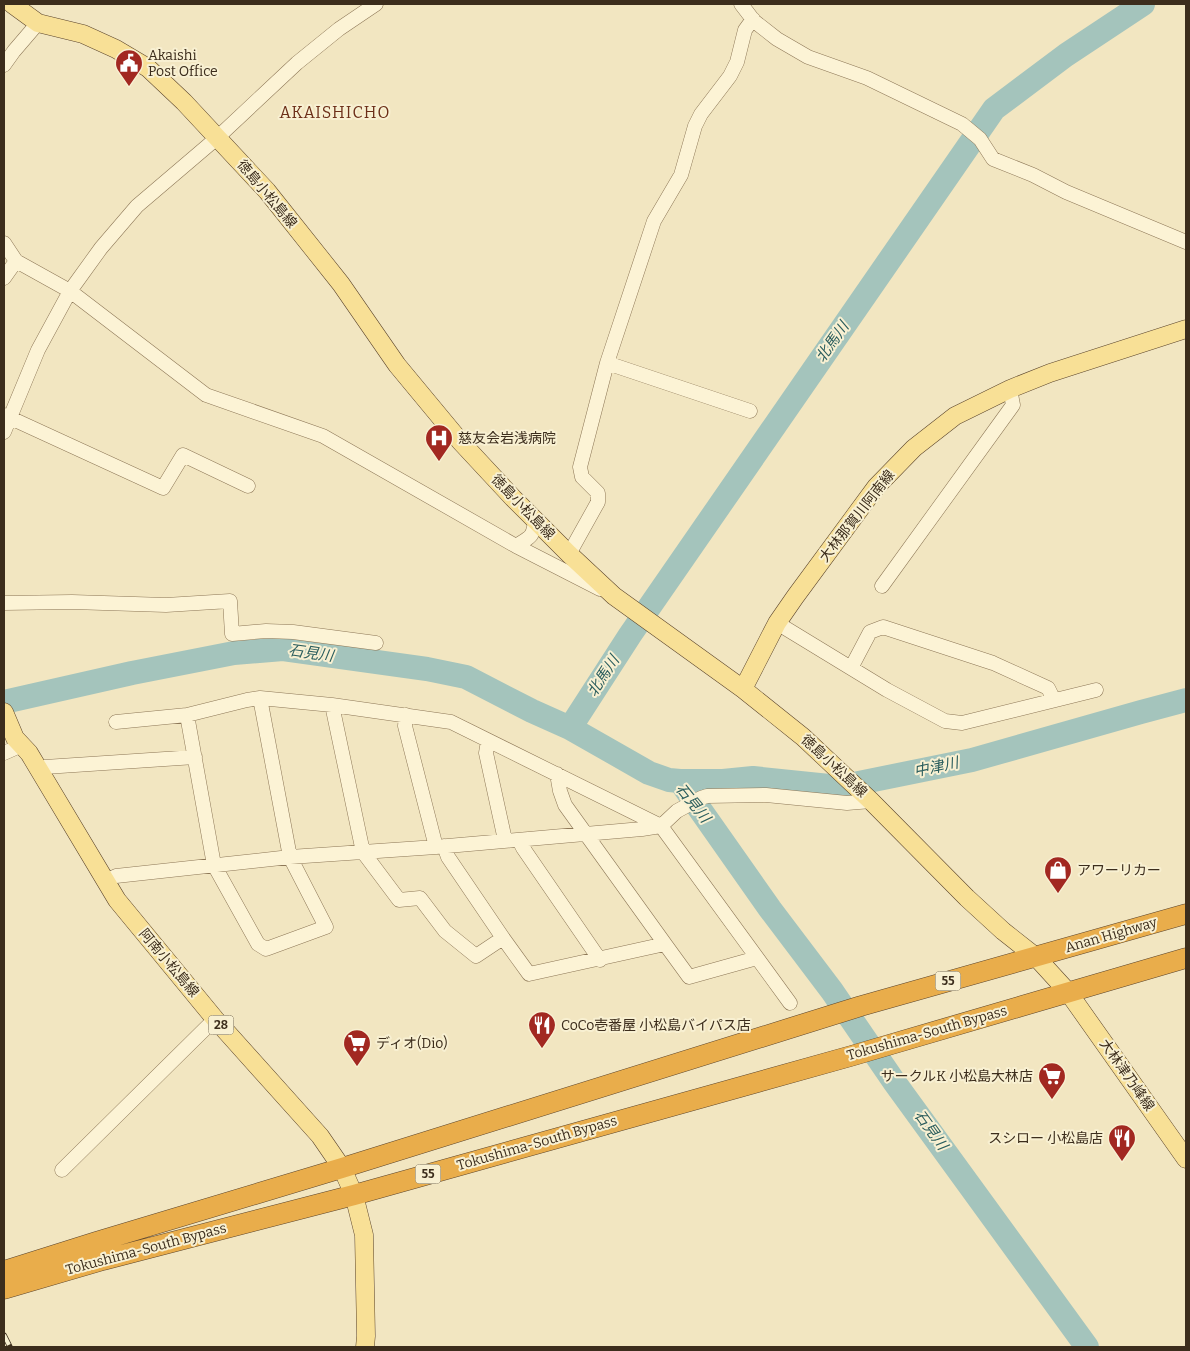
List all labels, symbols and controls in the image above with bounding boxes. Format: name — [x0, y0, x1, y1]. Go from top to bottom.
place label: Akaishi Post Office — [148, 47, 218, 80]
public building icon: Akaishi Post Office — [114, 48, 144, 87]
district label: AKAISHICHO — [280, 103, 390, 122]
street label: 徳島小松島線 — [233, 156, 301, 232]
water label: 北馬川 — [812, 317, 853, 366]
hospital icon: 慈友会岩浅病院 — [424, 423, 454, 462]
place label: 慈友会岩浅病院 — [458, 430, 556, 447]
street label: 大林那賀川阿南線 — [816, 467, 898, 565]
street label: 徳島小松島線 — [488, 471, 558, 543]
water label: 石見川 — [287, 641, 337, 665]
water label: 北馬川 — [583, 651, 624, 700]
street label: 徳島小松島線 — [797, 731, 871, 801]
water label: 中津川 — [912, 753, 962, 780]
water label: 石見川 — [672, 780, 715, 828]
shop icon: アワーリカー — [1043, 855, 1073, 894]
place label: アワーリカー — [1077, 862, 1161, 879]
street label: Anan Highway — [1063, 914, 1159, 956]
street label: 阿南小松島線 — [135, 925, 203, 1001]
road number: 55 — [936, 971, 960, 990]
street label: Tokushima-South Bypass — [845, 1002, 1009, 1064]
restaurant icon: CoCo壱番屋 小松島バイパス店 — [527, 1010, 557, 1049]
road number: 28 — [208, 1016, 234, 1034]
place label: CoCo壱番屋 小松島バイパス店 — [561, 1017, 751, 1034]
supermarket icon: ディオ(Dio) — [342, 1028, 372, 1067]
place label: ディオ(Dio) — [376, 1035, 448, 1052]
street label: 大林津乃峰線 — [1096, 1036, 1158, 1114]
supermarket icon: サークルK 小松島大林店 — [1037, 1061, 1067, 1100]
place label: サークルK 小松島大林店 — [881, 1068, 1033, 1085]
water label: 石見川 — [910, 1107, 953, 1155]
street label: Tokushima-South Bypass — [455, 1112, 619, 1174]
restaurant icon: スシロー 小松島店 — [1107, 1123, 1137, 1162]
place label: スシロー 小松島店 — [988, 1130, 1103, 1147]
road number: 55 — [416, 1164, 440, 1184]
street label: Tokushima-South Bypass — [64, 1219, 228, 1279]

